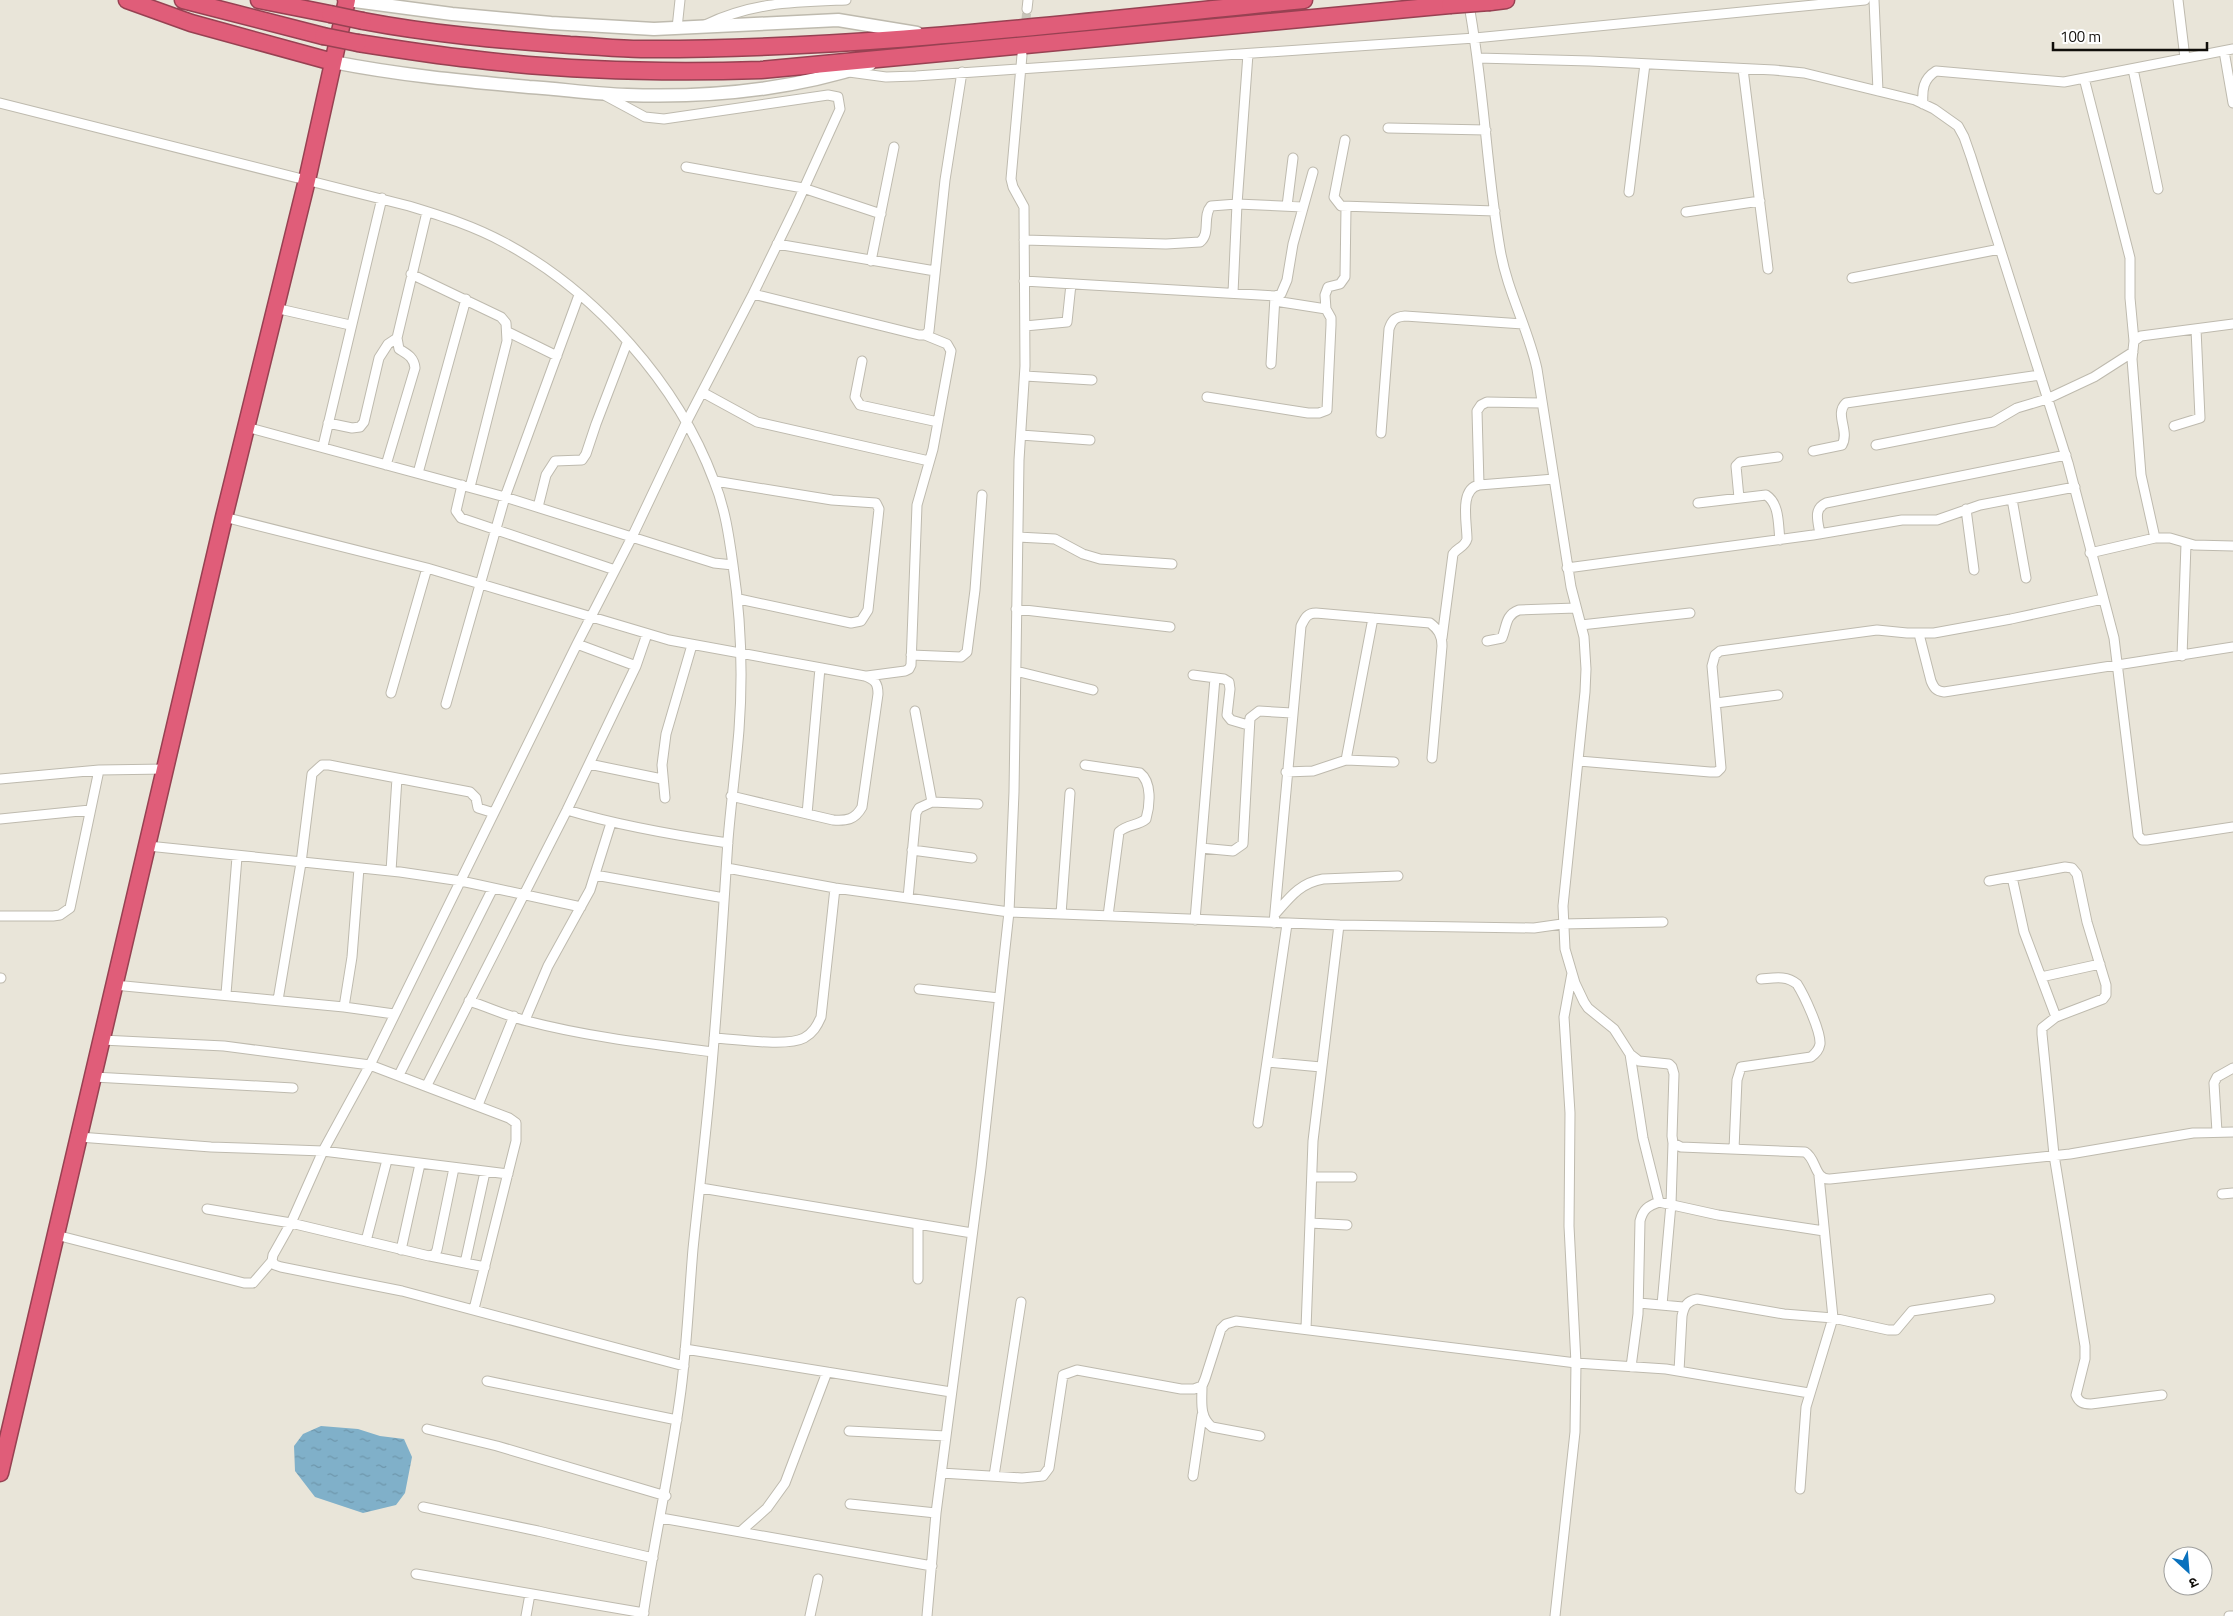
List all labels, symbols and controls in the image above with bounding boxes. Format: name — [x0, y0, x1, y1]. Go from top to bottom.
scale bar — [2053, 20, 2207, 52]
text: 100 m — [2060, 25, 2101, 48]
north arrow — [2163, 1546, 2213, 1596]
text: उ — [2185, 1572, 2202, 1595]

